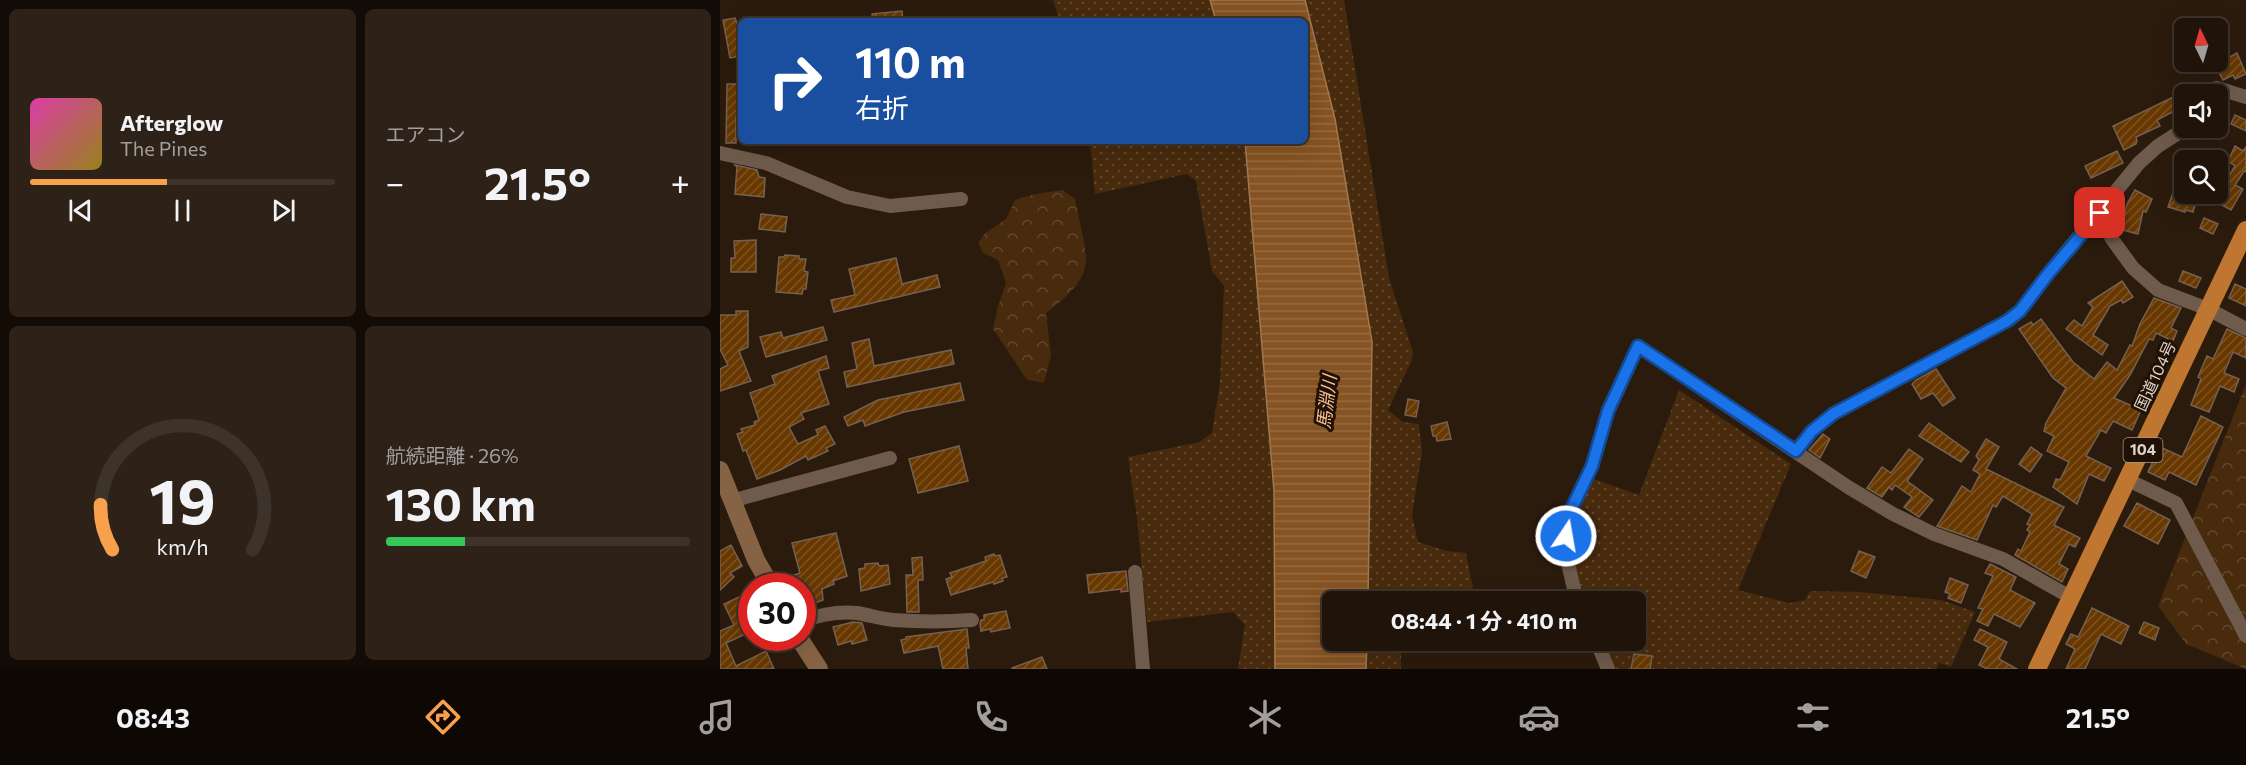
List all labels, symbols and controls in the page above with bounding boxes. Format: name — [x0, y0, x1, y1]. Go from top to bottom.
north arrow — [2174, 18, 2228, 72]
map controls — [2174, 18, 2228, 204]
text: 110 m — [855, 35, 966, 87]
icon: right — [756, 42, 834, 120]
button: sound — [2174, 84, 2228, 138]
text: 右折 — [855, 91, 909, 124]
text: Afterglow — [120, 109, 223, 136]
text: エアコン — [386, 122, 466, 146]
text: The Pines — [120, 136, 207, 160]
button: search — [2174, 150, 2228, 204]
text: 21.5° — [484, 154, 591, 209]
text: − — [386, 161, 404, 202]
text: + — [671, 161, 690, 202]
pin — [2074, 187, 2125, 238]
icon: previous — [64, 194, 97, 227]
icon: pause — [166, 194, 199, 227]
icon: next — [267, 194, 300, 227]
icon: arrive — [2083, 196, 2116, 229]
street label: 国道104号 — [2130, 338, 2179, 414]
water label: 馬淵川 — [1312, 372, 1340, 430]
road number: 104 — [2124, 438, 2162, 462]
text: 航続距離 · 26% — [386, 443, 519, 467]
text: 19 — [149, 461, 216, 537]
text: 130 km — [386, 475, 536, 530]
position arrow — [1534, 504, 1598, 568]
text: km/h — [156, 533, 208, 559]
speed limit sign: 30 — [738, 573, 816, 651]
text: 08:44 · 1 分 · 410 m — [1391, 607, 1577, 634]
icon: directions — [422, 696, 464, 738]
icon: music — [696, 696, 738, 738]
icon: phone — [970, 696, 1012, 738]
icon: climate — [1244, 696, 1286, 738]
icon: car — [1518, 696, 1560, 738]
icon: filters — [1792, 696, 1834, 738]
text: 08:43 — [116, 701, 190, 734]
text: 21.5° — [2066, 701, 2130, 734]

